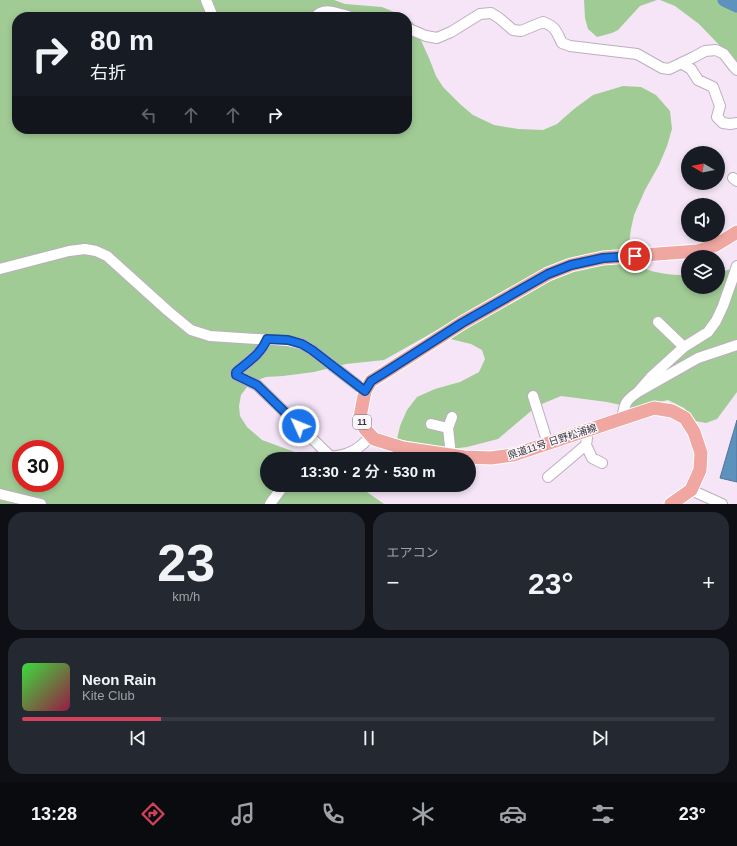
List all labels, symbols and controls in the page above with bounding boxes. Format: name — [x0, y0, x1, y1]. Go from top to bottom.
text: 80 m — [90, 25, 154, 56]
icon: right — [24, 28, 76, 80]
text: 右折 — [90, 63, 126, 83]
icon: left — [138, 104, 160, 126]
icon: ahead — [180, 104, 202, 126]
icon: ahead — [222, 104, 244, 126]
icon: right — [264, 104, 286, 126]
north arrow — [681, 146, 725, 190]
map controls — [681, 146, 725, 294]
button: sound — [681, 198, 725, 242]
pin — [618, 239, 652, 273]
icon: arrive — [624, 245, 646, 267]
button: layers — [681, 250, 725, 294]
position arrow — [278, 405, 320, 447]
road number: 11 — [353, 415, 371, 429]
street label: 県道11号 日野松浦線 — [506, 422, 598, 461]
speed limit sign: 30 — [12, 440, 64, 492]
text: 13:30 · 2 分 · 530 m — [300, 463, 436, 480]
text: 23 — [157, 534, 215, 592]
text: エアコン — [387, 545, 439, 560]
text: 23° — [528, 567, 573, 600]
text: − — [387, 570, 399, 595]
text: + — [702, 570, 715, 595]
text: km/h — [172, 589, 200, 604]
text: Neon Rain — [82, 671, 156, 688]
text: Kite Club — [82, 688, 135, 703]
icon: previous — [127, 727, 149, 749]
icon: pause — [358, 727, 380, 749]
icon: next — [589, 727, 611, 749]
icon: directions — [139, 800, 167, 828]
icon: music — [229, 800, 257, 828]
icon: phone — [319, 800, 347, 828]
icon: climate — [409, 800, 437, 828]
icon: car — [499, 800, 527, 828]
icon: filters — [589, 800, 617, 828]
text: 13:28 — [31, 804, 77, 824]
text: 23° — [679, 804, 706, 824]

